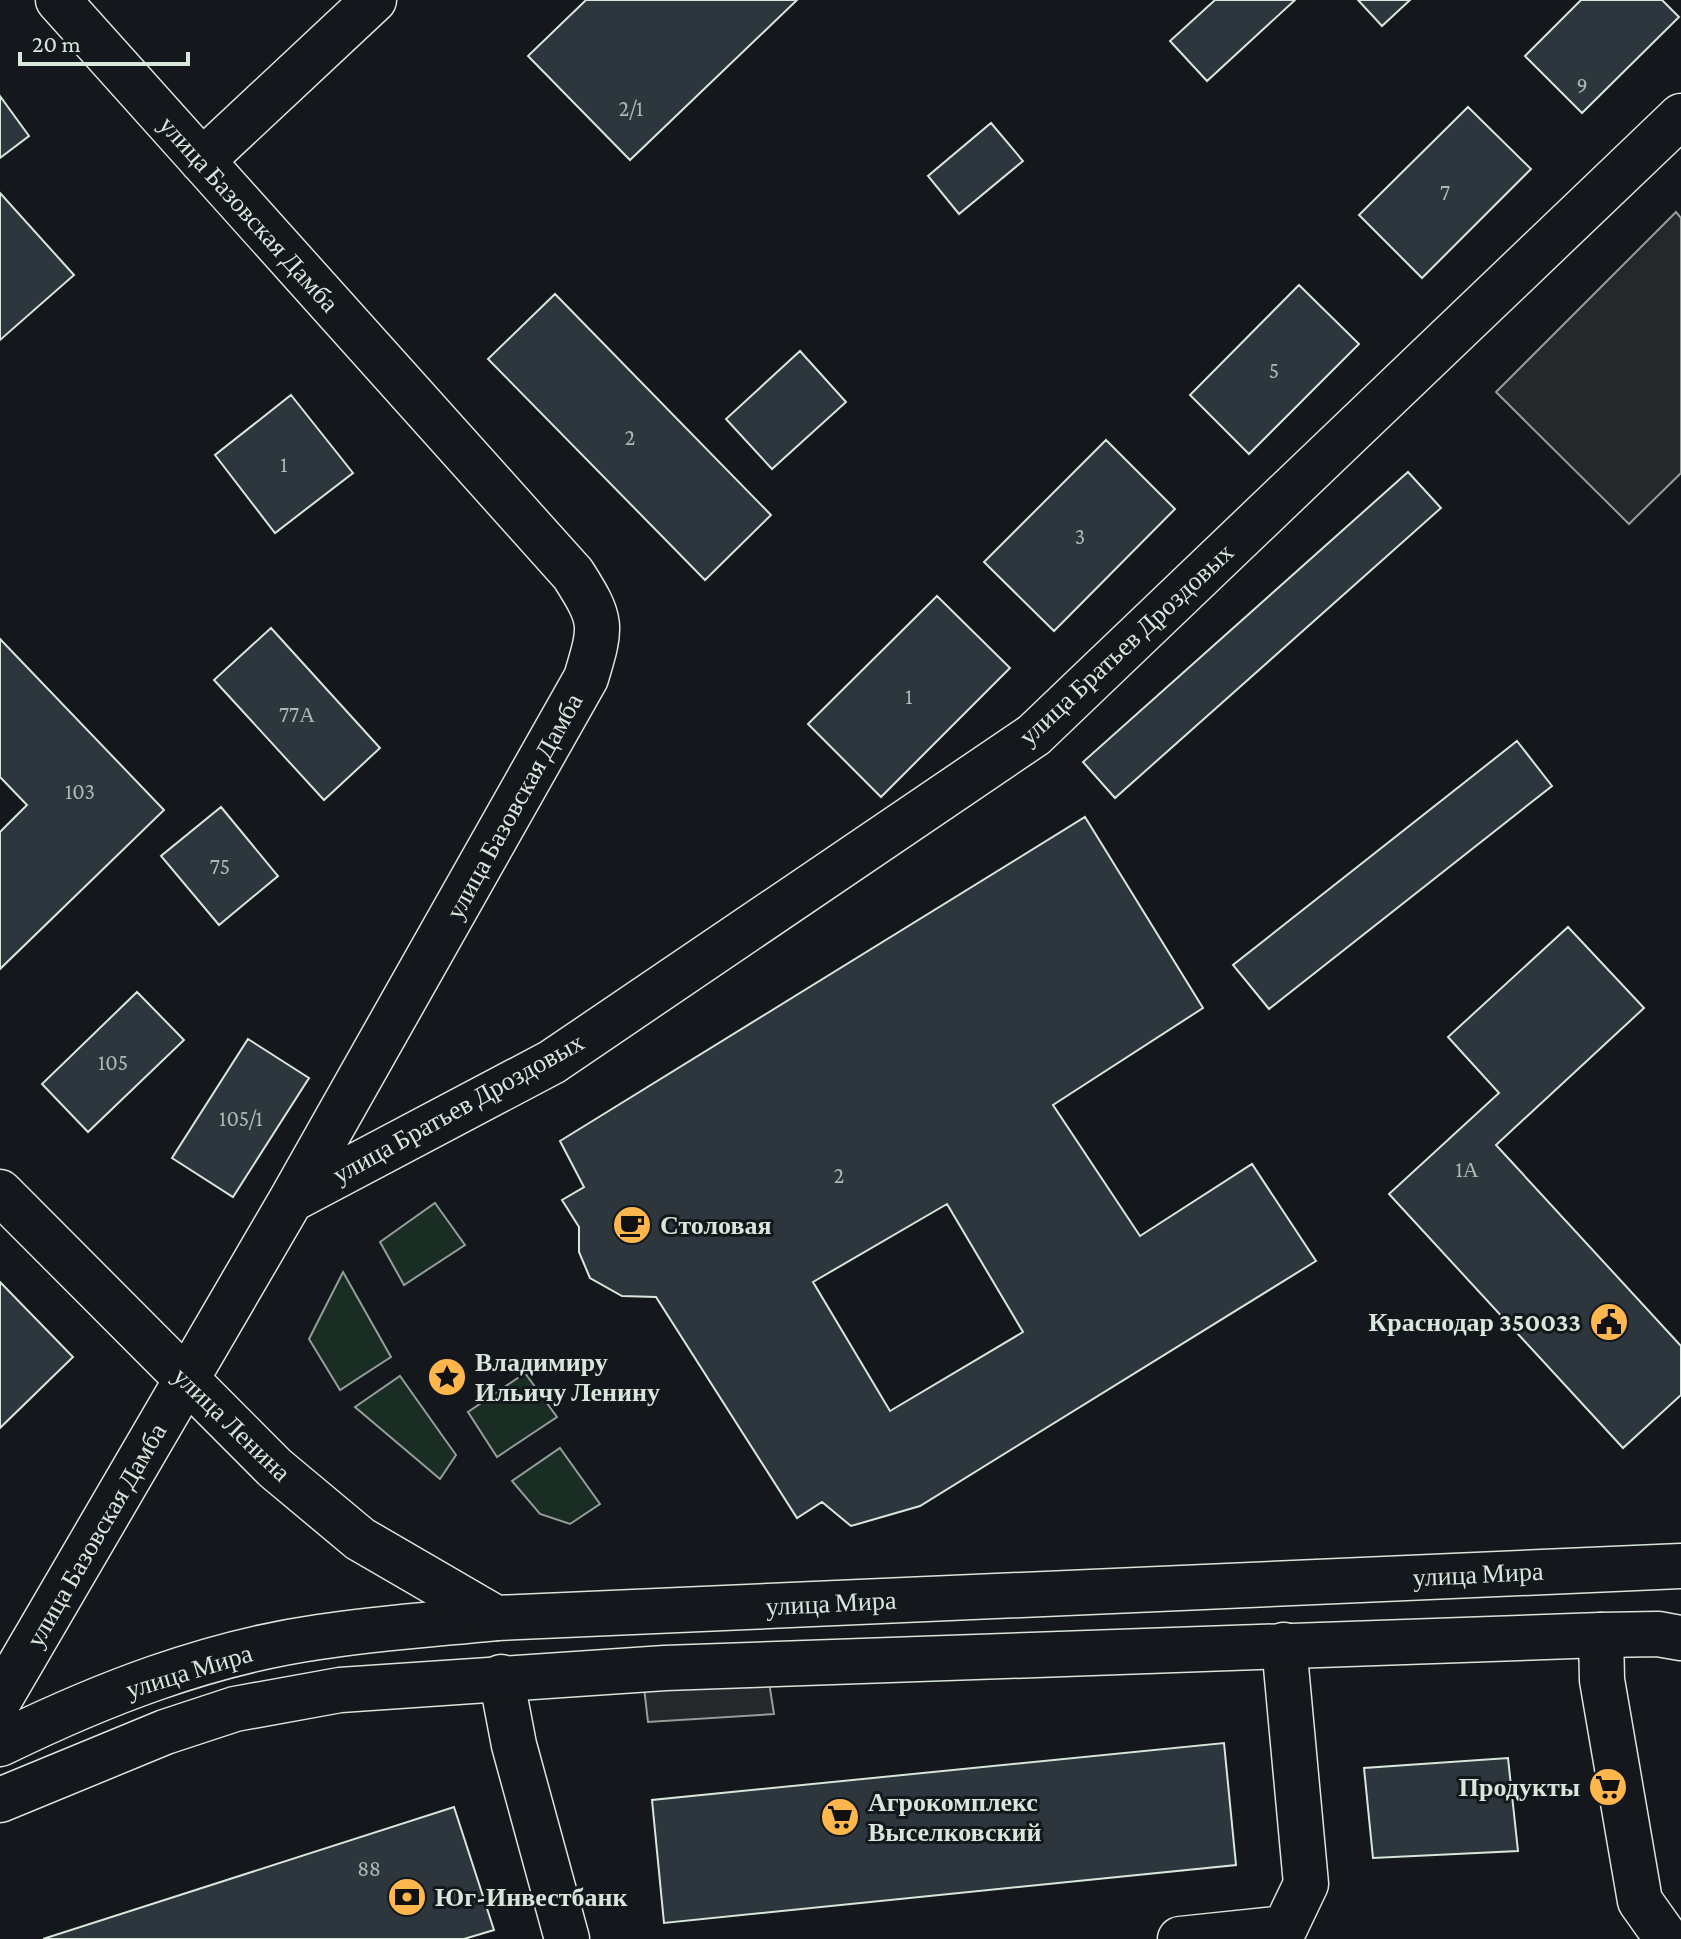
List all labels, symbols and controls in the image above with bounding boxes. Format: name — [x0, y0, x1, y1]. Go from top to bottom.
scale bar — [20, 16, 188, 66]
text: 20 m — [32, 30, 81, 57]
house number: 9 — [1576, 73, 1588, 98]
house number: 2/1 — [619, 96, 643, 121]
street label: улица Базовская Дамба — [153, 110, 345, 319]
house number: 7 — [1440, 180, 1450, 205]
house number: 5 — [1269, 358, 1279, 383]
house number: 2 — [625, 425, 635, 450]
house number: 1 — [280, 452, 288, 477]
house number: 3 — [1075, 524, 1085, 549]
street label: улица Братьев Дроздовых — [1013, 537, 1239, 751]
house number: 1 — [905, 684, 913, 709]
street label: улица Базовская Дамба — [440, 688, 589, 924]
house number: 77А — [279, 702, 315, 727]
house number: 103 — [65, 779, 95, 804]
house number: 75 — [210, 854, 230, 879]
street label: улица Братьев Дроздовых — [328, 1027, 589, 1190]
house number: 105 — [98, 1050, 128, 1075]
house number: 105/1 — [219, 1106, 263, 1131]
house number: 1А — [1455, 1157, 1479, 1182]
house number: 2 — [834, 1163, 844, 1188]
cafe icon: Столовая — [611, 1204, 653, 1246]
place label: Столовая — [660, 1211, 772, 1240]
public building icon: Краснодар 350033 — [1588, 1301, 1630, 1343]
place label: Краснодар 350033 — [1368, 1308, 1581, 1337]
place label: Владимиру Ильичу Ленину — [475, 1348, 660, 1407]
place icon: Владимиру Ильичу Ленину — [426, 1356, 468, 1398]
street label: улица Ленина — [167, 1361, 296, 1488]
street label: улица Базовская Дамба — [21, 1418, 173, 1652]
street label: улица Мира — [1412, 1557, 1544, 1592]
street label: улица Мира — [765, 1586, 897, 1621]
street label: улица Мира — [122, 1638, 256, 1704]
supermarket icon: Продукты — [1587, 1766, 1629, 1808]
place label: Продукты — [1459, 1773, 1580, 1802]
place label: Агрокомплекс Выселковский — [868, 1788, 1041, 1847]
supermarket icon: Агрокомплекс Выселковский — [819, 1796, 861, 1838]
house number: 88 — [357, 1856, 381, 1881]
bank icon: Юг-Инвестбанк — [386, 1876, 428, 1918]
place label: Юг-Инвестбанк — [435, 1883, 627, 1912]

